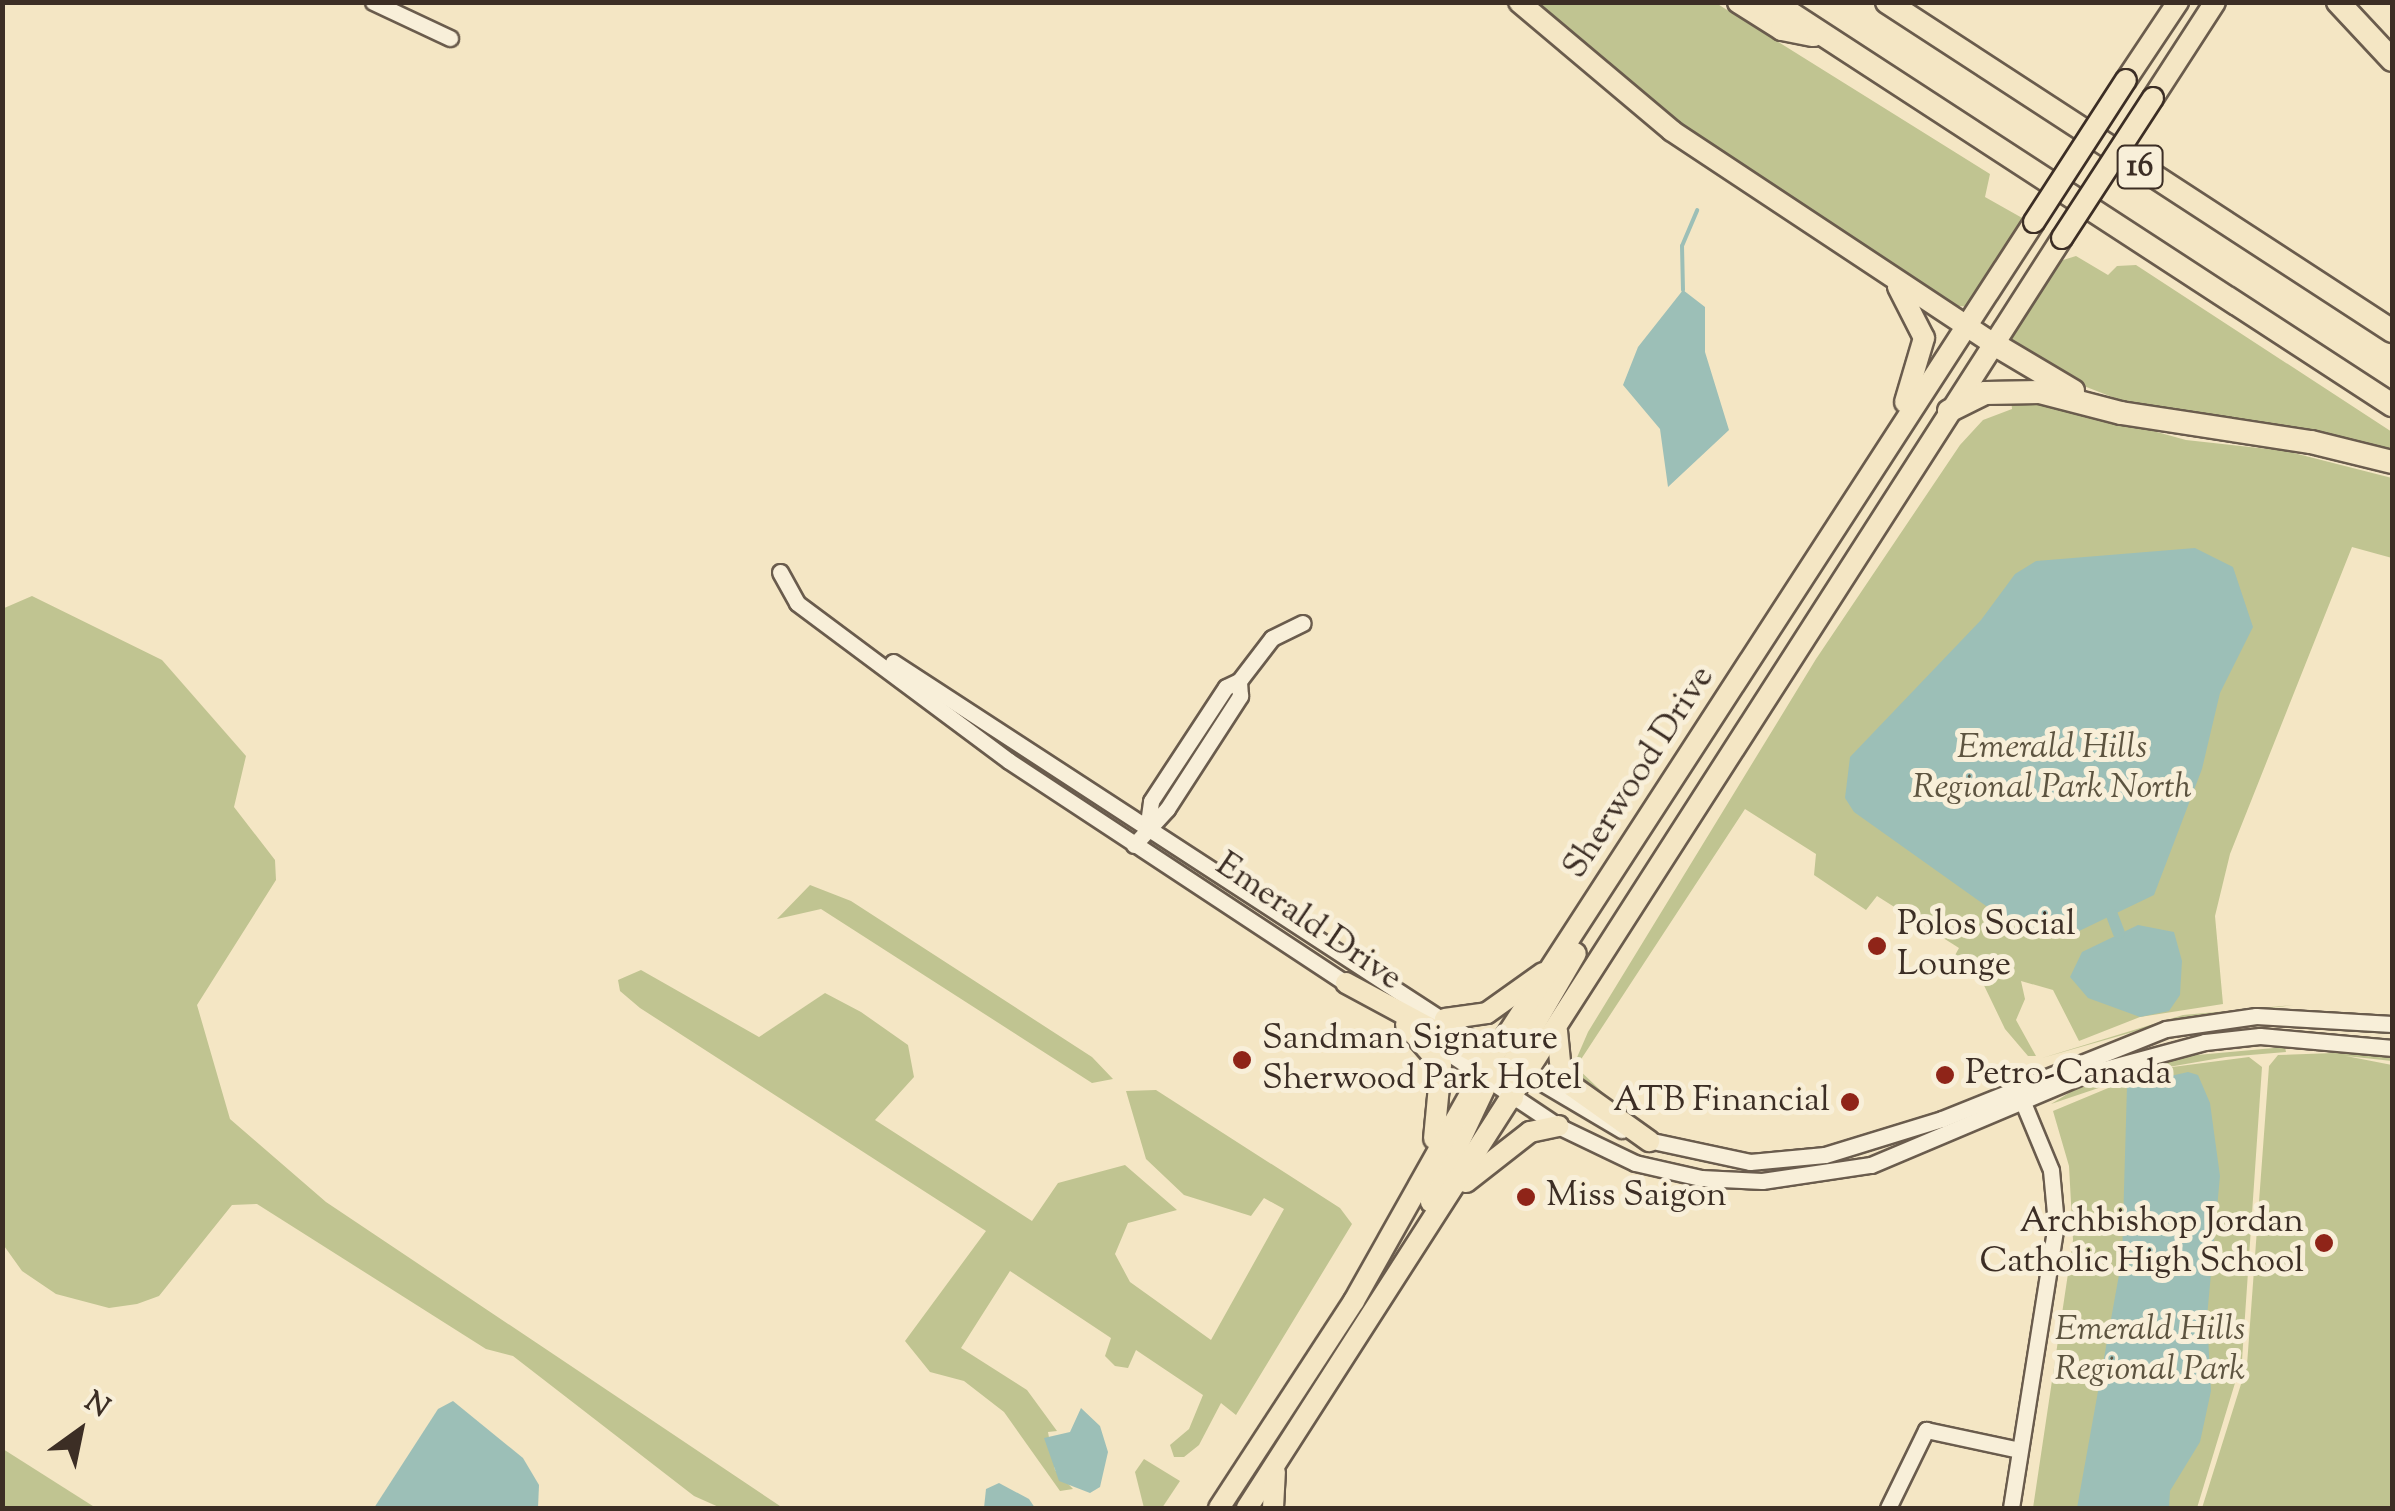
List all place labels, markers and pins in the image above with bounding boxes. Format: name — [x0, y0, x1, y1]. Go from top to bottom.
place label: Polos Social Lounge — [1897, 905, 2076, 987]
marker: Polos Social Lounge — [1866, 935, 1888, 957]
place label: Sandman Signature Sherwood Park Hotel — [1262, 1019, 1582, 1101]
marker: Sandman Signature Sherwood Park Hotel — [1231, 1049, 1253, 1071]
place label: Petro-Canada — [1965, 1054, 2172, 1096]
marker: Petro-Canada — [1934, 1064, 1956, 1086]
place label: ATB Financial — [1613, 1081, 1830, 1123]
marker: ATB Financial — [1839, 1091, 1861, 1113]
place label: Miss Saigon — [1546, 1176, 1727, 1218]
marker: Miss Saigon — [1515, 1186, 1537, 1208]
place label: Archbishop Jordan Catholic High School — [1979, 1202, 2304, 1284]
marker: Archbishop Jordan Catholic High School — [2313, 1232, 2335, 1254]

